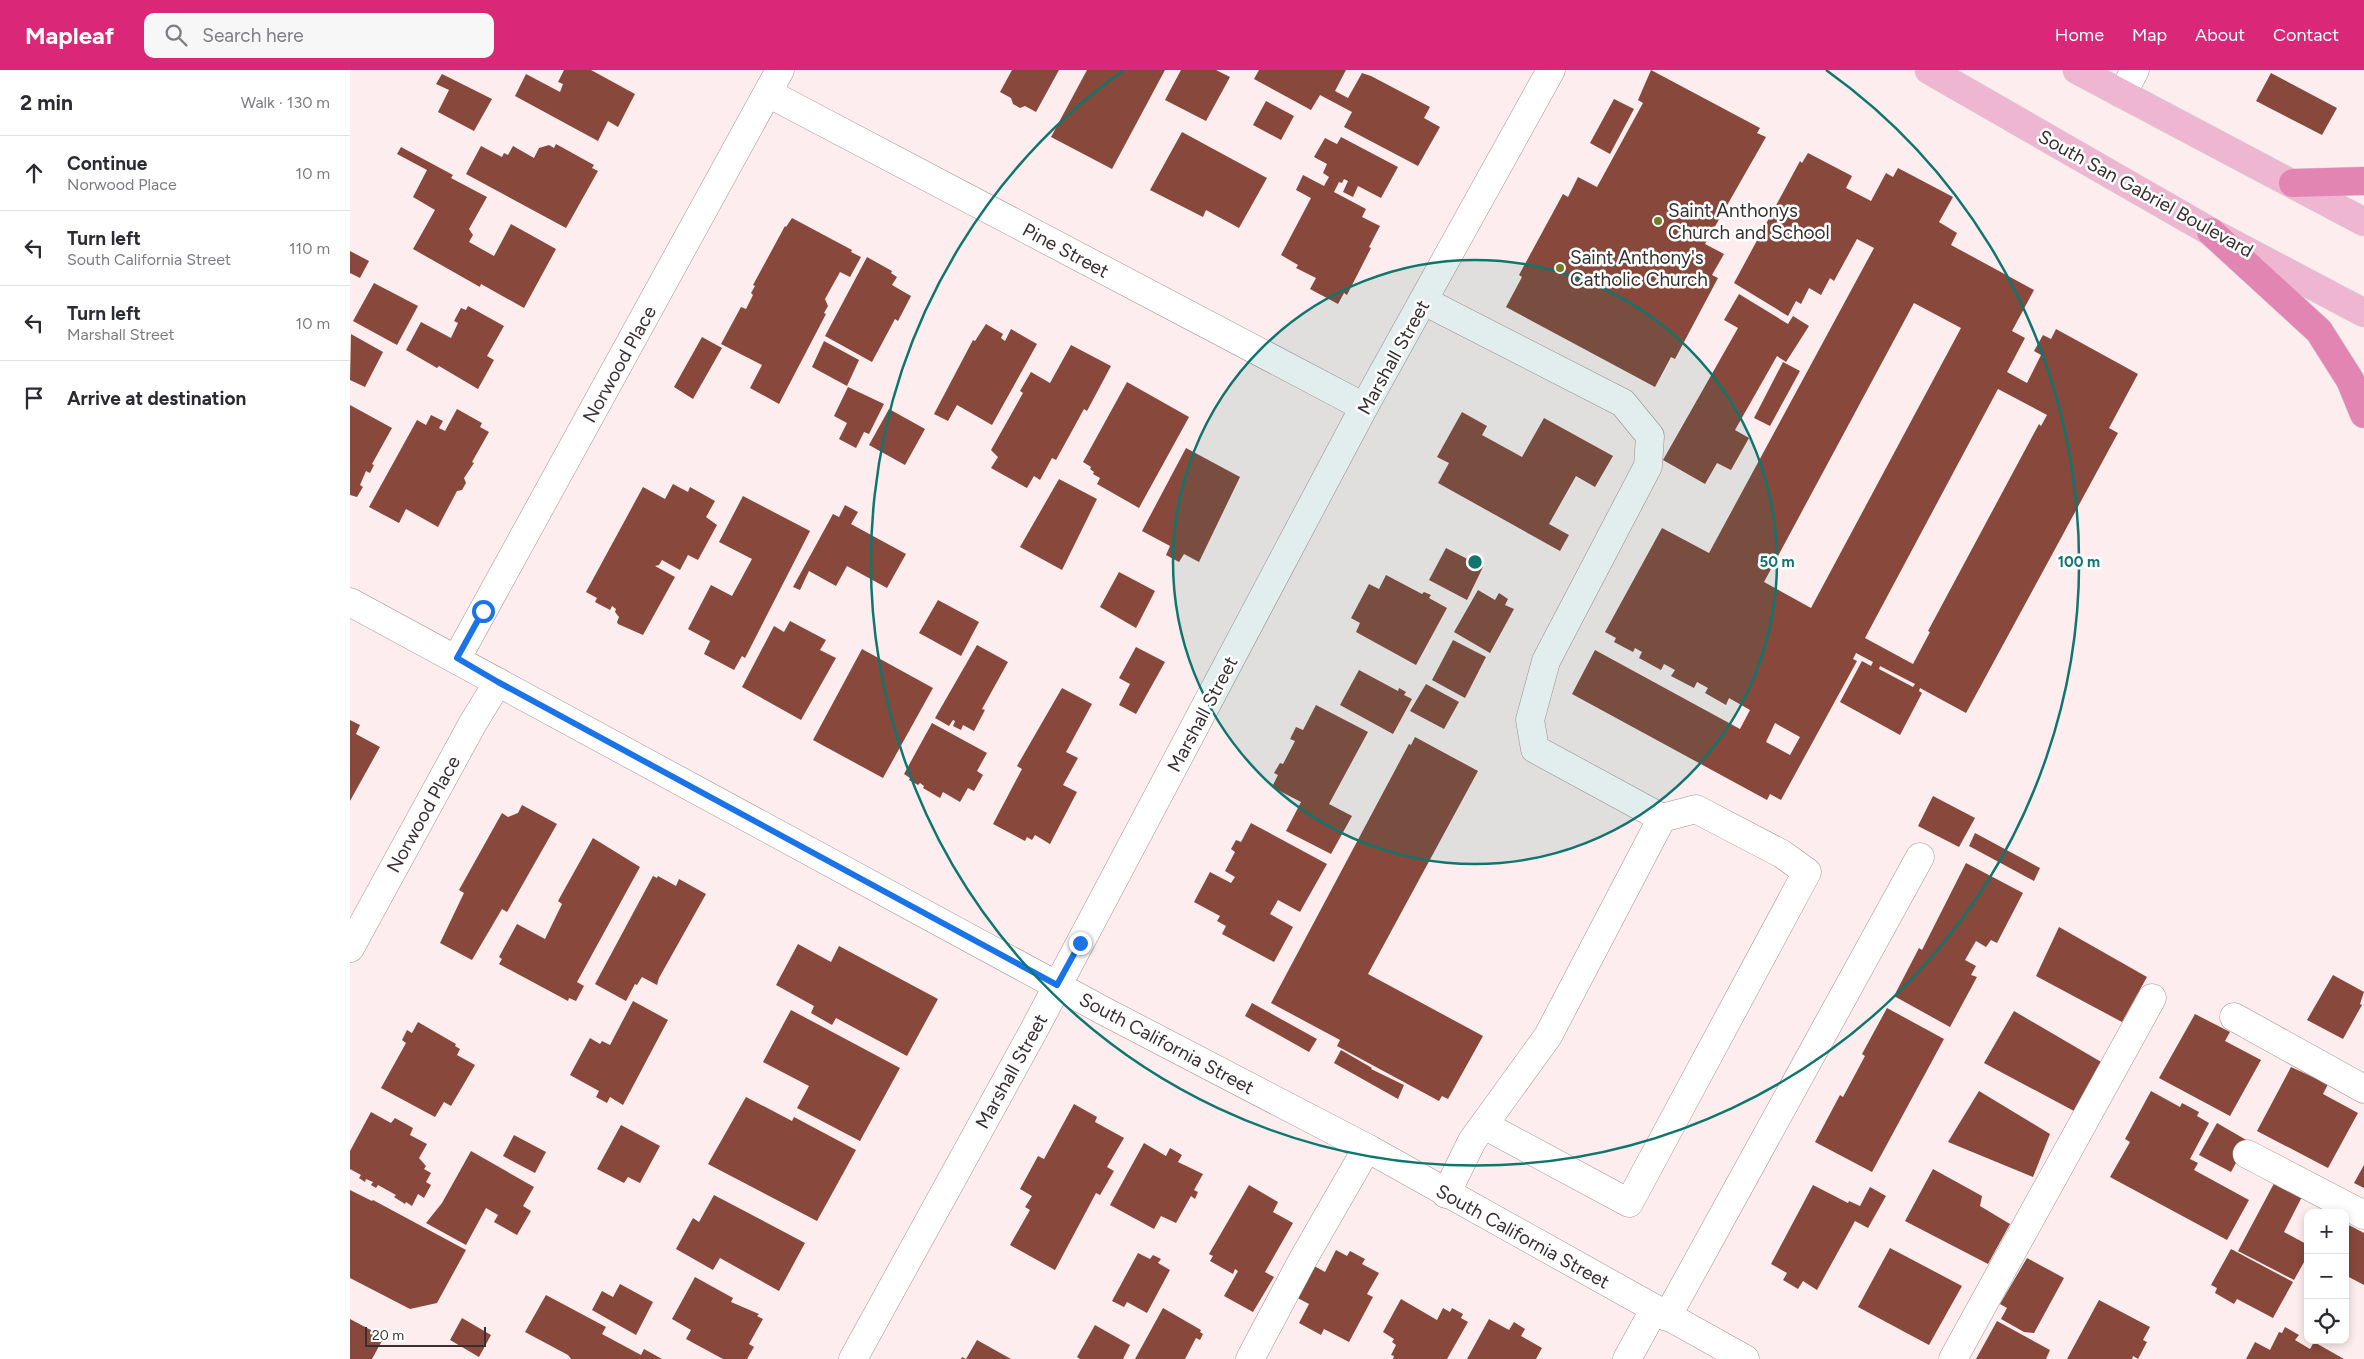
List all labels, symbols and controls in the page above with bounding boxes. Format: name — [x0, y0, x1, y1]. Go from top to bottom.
search box — [144, 13, 494, 58]
text: Mapleaf — [25, 21, 114, 50]
icon: search — [162, 21, 190, 49]
text: Search here — [202, 24, 304, 47]
text: Home — [2055, 24, 2104, 46]
text: Map — [2132, 24, 2167, 46]
text: About — [2195, 24, 2245, 46]
text: Contact — [2273, 24, 2339, 46]
text: 2 min — [20, 90, 73, 115]
text: Walk · 130 m — [241, 93, 330, 112]
street label: South San Gabriel Boulevard — [2034, 125, 2257, 262]
text: Continue — [67, 152, 147, 175]
icon: ahead — [20, 159, 48, 187]
text: 10 m — [296, 164, 330, 183]
text: Norwood Place — [67, 175, 177, 194]
place label: Saint Anthonys Church and School — [1668, 199, 1830, 244]
marker: Saint Anthonys Church and School — [1652, 215, 1664, 227]
street label: Pine Street — [1019, 218, 1113, 283]
text: Turn left — [67, 227, 141, 250]
icon: left — [20, 234, 48, 262]
text: 110 m — [289, 239, 330, 258]
place label: Saint Anthony's Catholic Church — [1570, 246, 1708, 291]
text: South California Street — [67, 250, 231, 269]
marker: Saint Anthony's Catholic Church — [1554, 262, 1566, 274]
street label: Marshall Street — [1352, 296, 1434, 419]
text: Turn left — [67, 302, 141, 325]
street label: Norwood Place — [578, 302, 661, 427]
icon: left — [20, 309, 48, 337]
text: 10 m — [296, 314, 330, 333]
text: Marshall Street — [67, 325, 174, 344]
icon: arrive — [20, 384, 48, 412]
text: Arrive at destination — [67, 387, 246, 410]
centre of rings — [1466, 553, 1484, 571]
text: 50 m — [1759, 553, 1795, 571]
text: 100 m — [2058, 553, 2100, 571]
route start — [472, 600, 495, 623]
street label: Marshall Street — [1162, 653, 1243, 776]
street label: Norwood Place — [382, 752, 465, 877]
route end — [1069, 932, 1092, 955]
street label: South California Street — [1075, 988, 1258, 1099]
street label: Marshall Street — [970, 1010, 1052, 1133]
street label: South California Street — [1432, 1179, 1613, 1294]
map controls — [2304, 1209, 2349, 1344]
button: + — [2304, 1209, 2349, 1254]
button: − — [2304, 1254, 2349, 1299]
button: locate — [2304, 1299, 2349, 1344]
scale bar — [365, 1324, 486, 1347]
text: 20 m — [372, 1327, 404, 1344]

